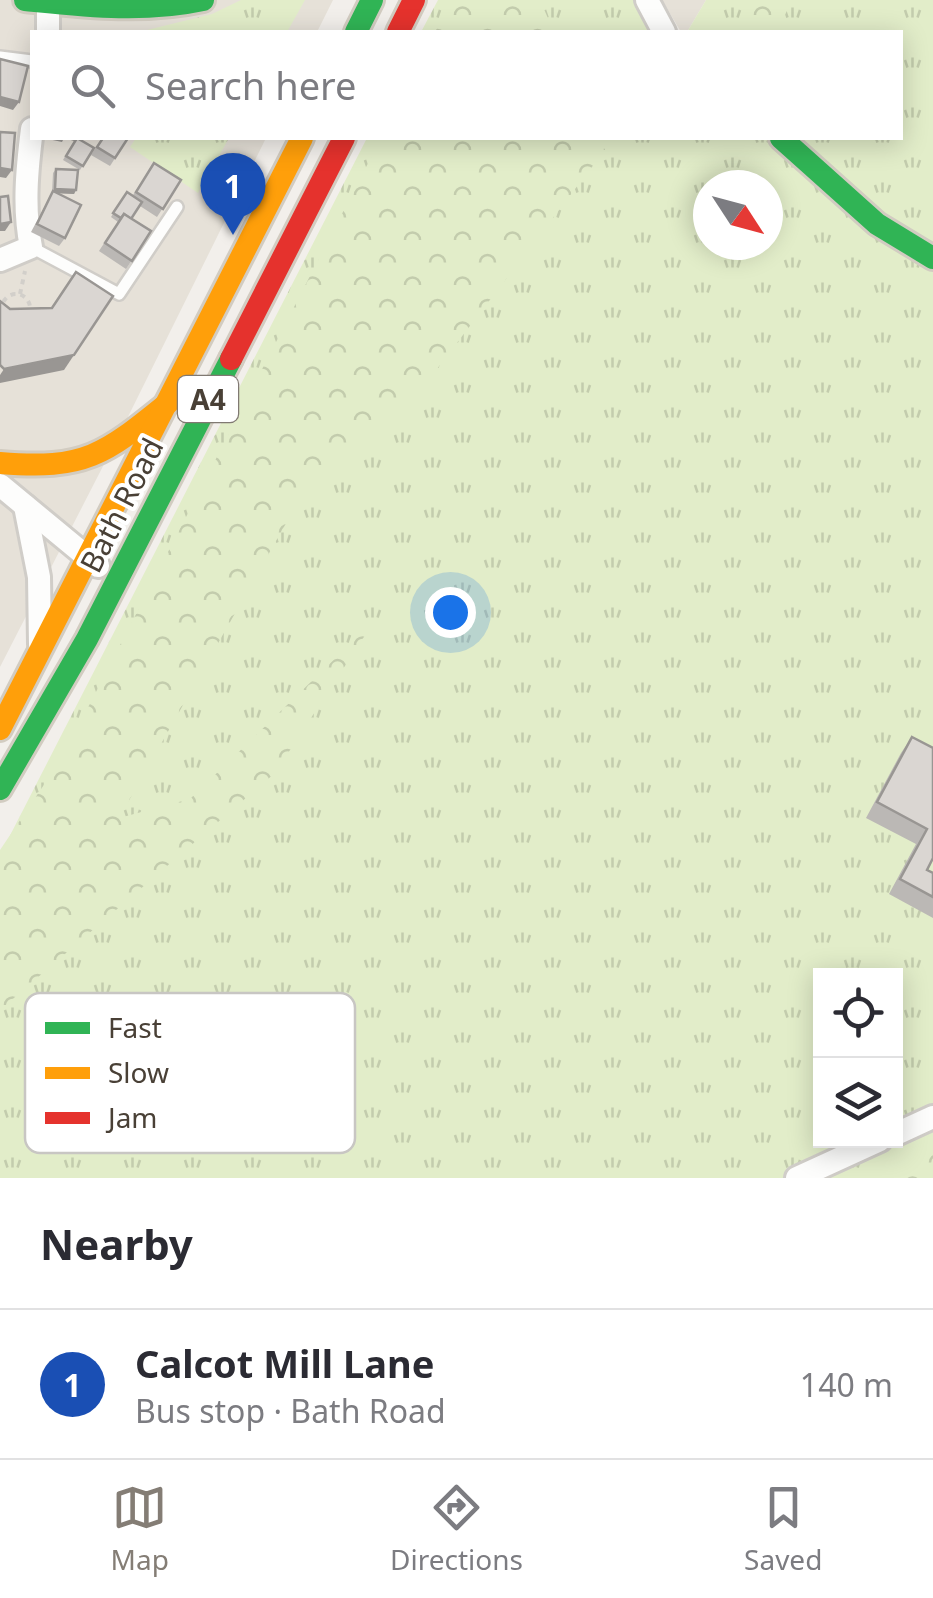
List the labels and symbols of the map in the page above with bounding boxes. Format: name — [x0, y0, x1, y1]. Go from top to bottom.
pin: 1 — [200, 152, 266, 235]
north arrow — [693, 170, 783, 260]
road number: A4 — [178, 376, 238, 422]
street label: Bath Road — [70, 431, 172, 579]
your location — [425, 587, 476, 638]
legend — [25, 993, 355, 1153]
text: Fast — [108, 1008, 162, 1046]
text: Slow — [108, 1053, 169, 1091]
text: Jam — [105, 1098, 158, 1136]

